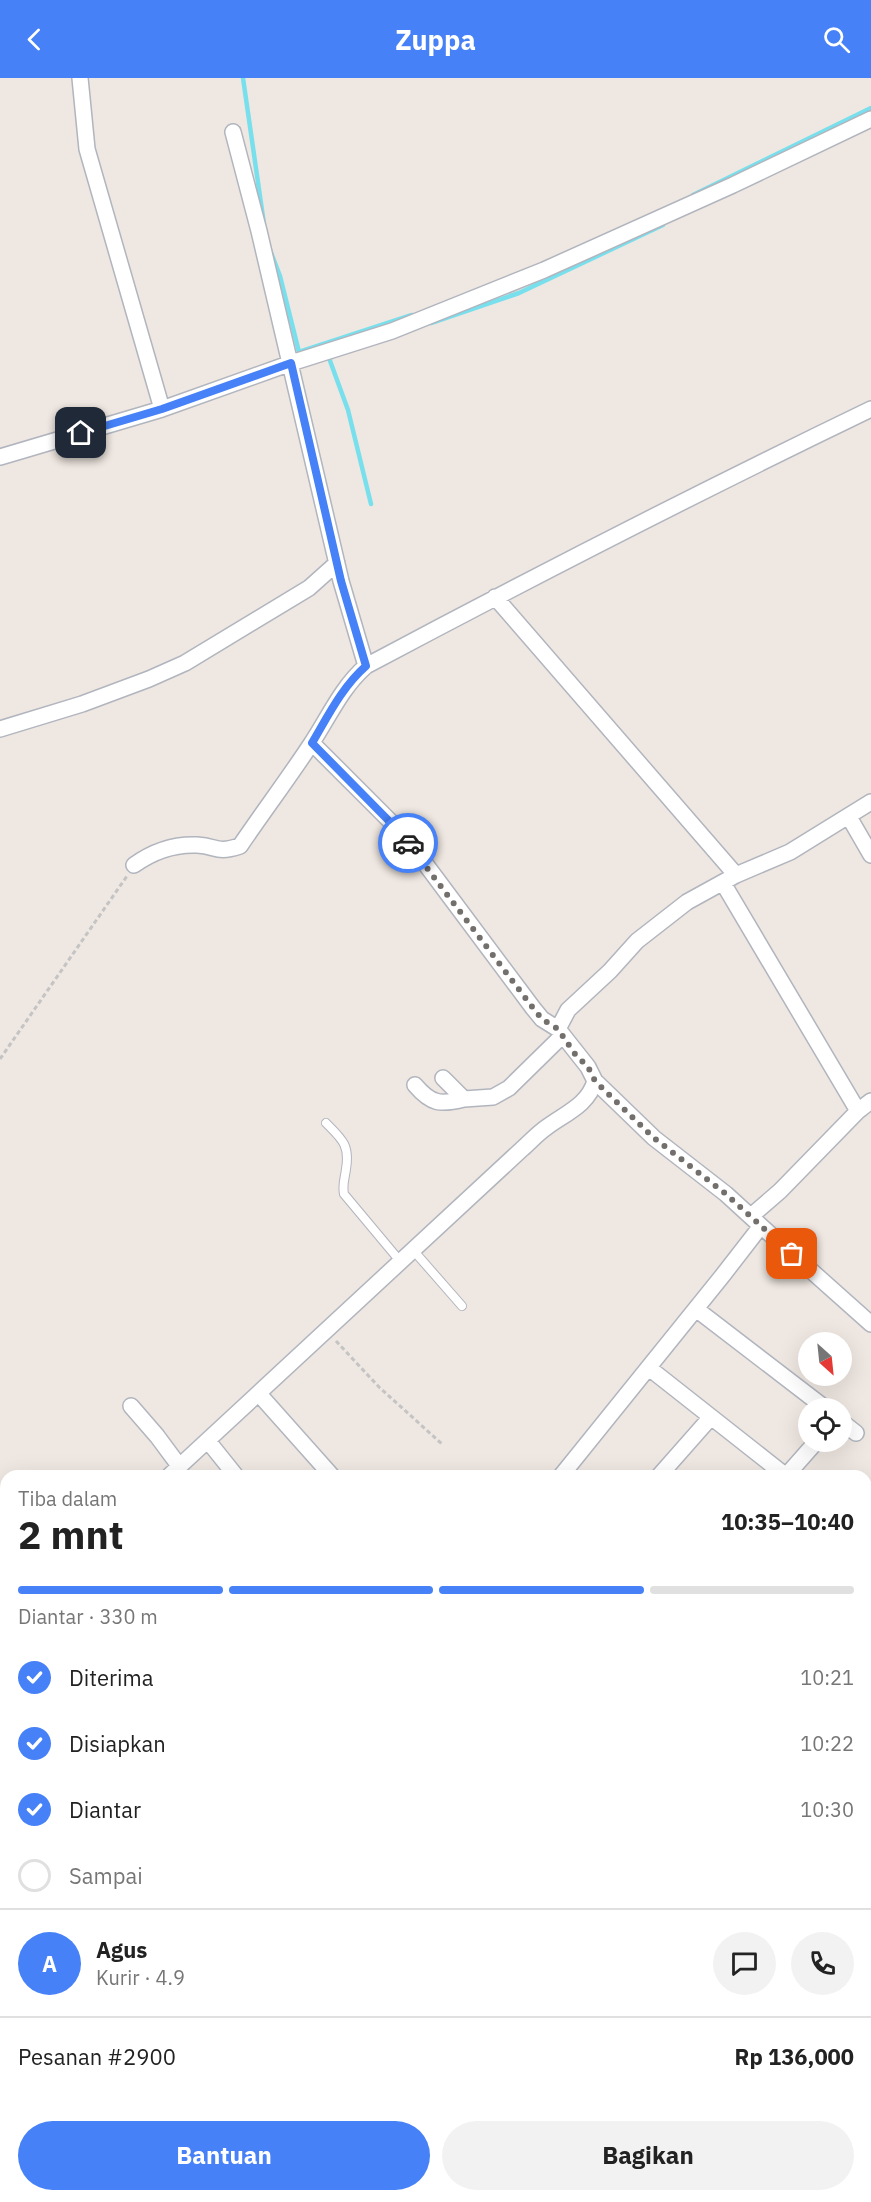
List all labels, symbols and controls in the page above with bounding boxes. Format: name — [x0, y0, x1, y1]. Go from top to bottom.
text: Zuppa — [395, 22, 476, 57]
icon: back — [18, 23, 51, 56]
icon: search — [820, 23, 853, 56]
pin — [55, 407, 106, 458]
icon: home — [64, 416, 97, 449]
courier — [378, 813, 438, 873]
icon: car — [392, 827, 425, 860]
pin — [766, 1228, 817, 1279]
icon: bag — [775, 1237, 808, 1270]
north arrow — [798, 1332, 852, 1386]
map controls — [798, 1332, 852, 1452]
button: locate — [798, 1398, 852, 1452]
text: Tiba dalam — [18, 1485, 117, 1512]
text: 10:35–10:40 — [721, 1507, 854, 1536]
text: 2 mnt — [18, 1509, 124, 1560]
text: Diantar · 330 m — [18, 1603, 158, 1630]
icon: check — [18, 1661, 51, 1694]
text: Diterima — [69, 1663, 154, 1692]
text: 10:21 — [800, 1664, 854, 1691]
icon: check — [18, 1727, 51, 1760]
text: Disiapkan — [69, 1729, 166, 1758]
text: 10:22 — [800, 1730, 854, 1757]
icon: check — [18, 1793, 51, 1826]
text: Diantar — [69, 1795, 141, 1824]
text: 10:30 — [800, 1796, 854, 1823]
text: Sampai — [69, 1861, 143, 1890]
button: chat — [713, 1932, 776, 1995]
button: phone — [791, 1932, 854, 1995]
text: Agus — [96, 1935, 147, 1964]
text: A — [42, 1949, 57, 1978]
text: Kurir · 4.9 — [96, 1964, 185, 1991]
text: Pesanan #2900 — [18, 2042, 176, 2071]
text: Rp 136,000 — [735, 2042, 854, 2071]
button: Bantuan — [18, 2121, 430, 2190]
button: Bagikan — [442, 2121, 854, 2190]

